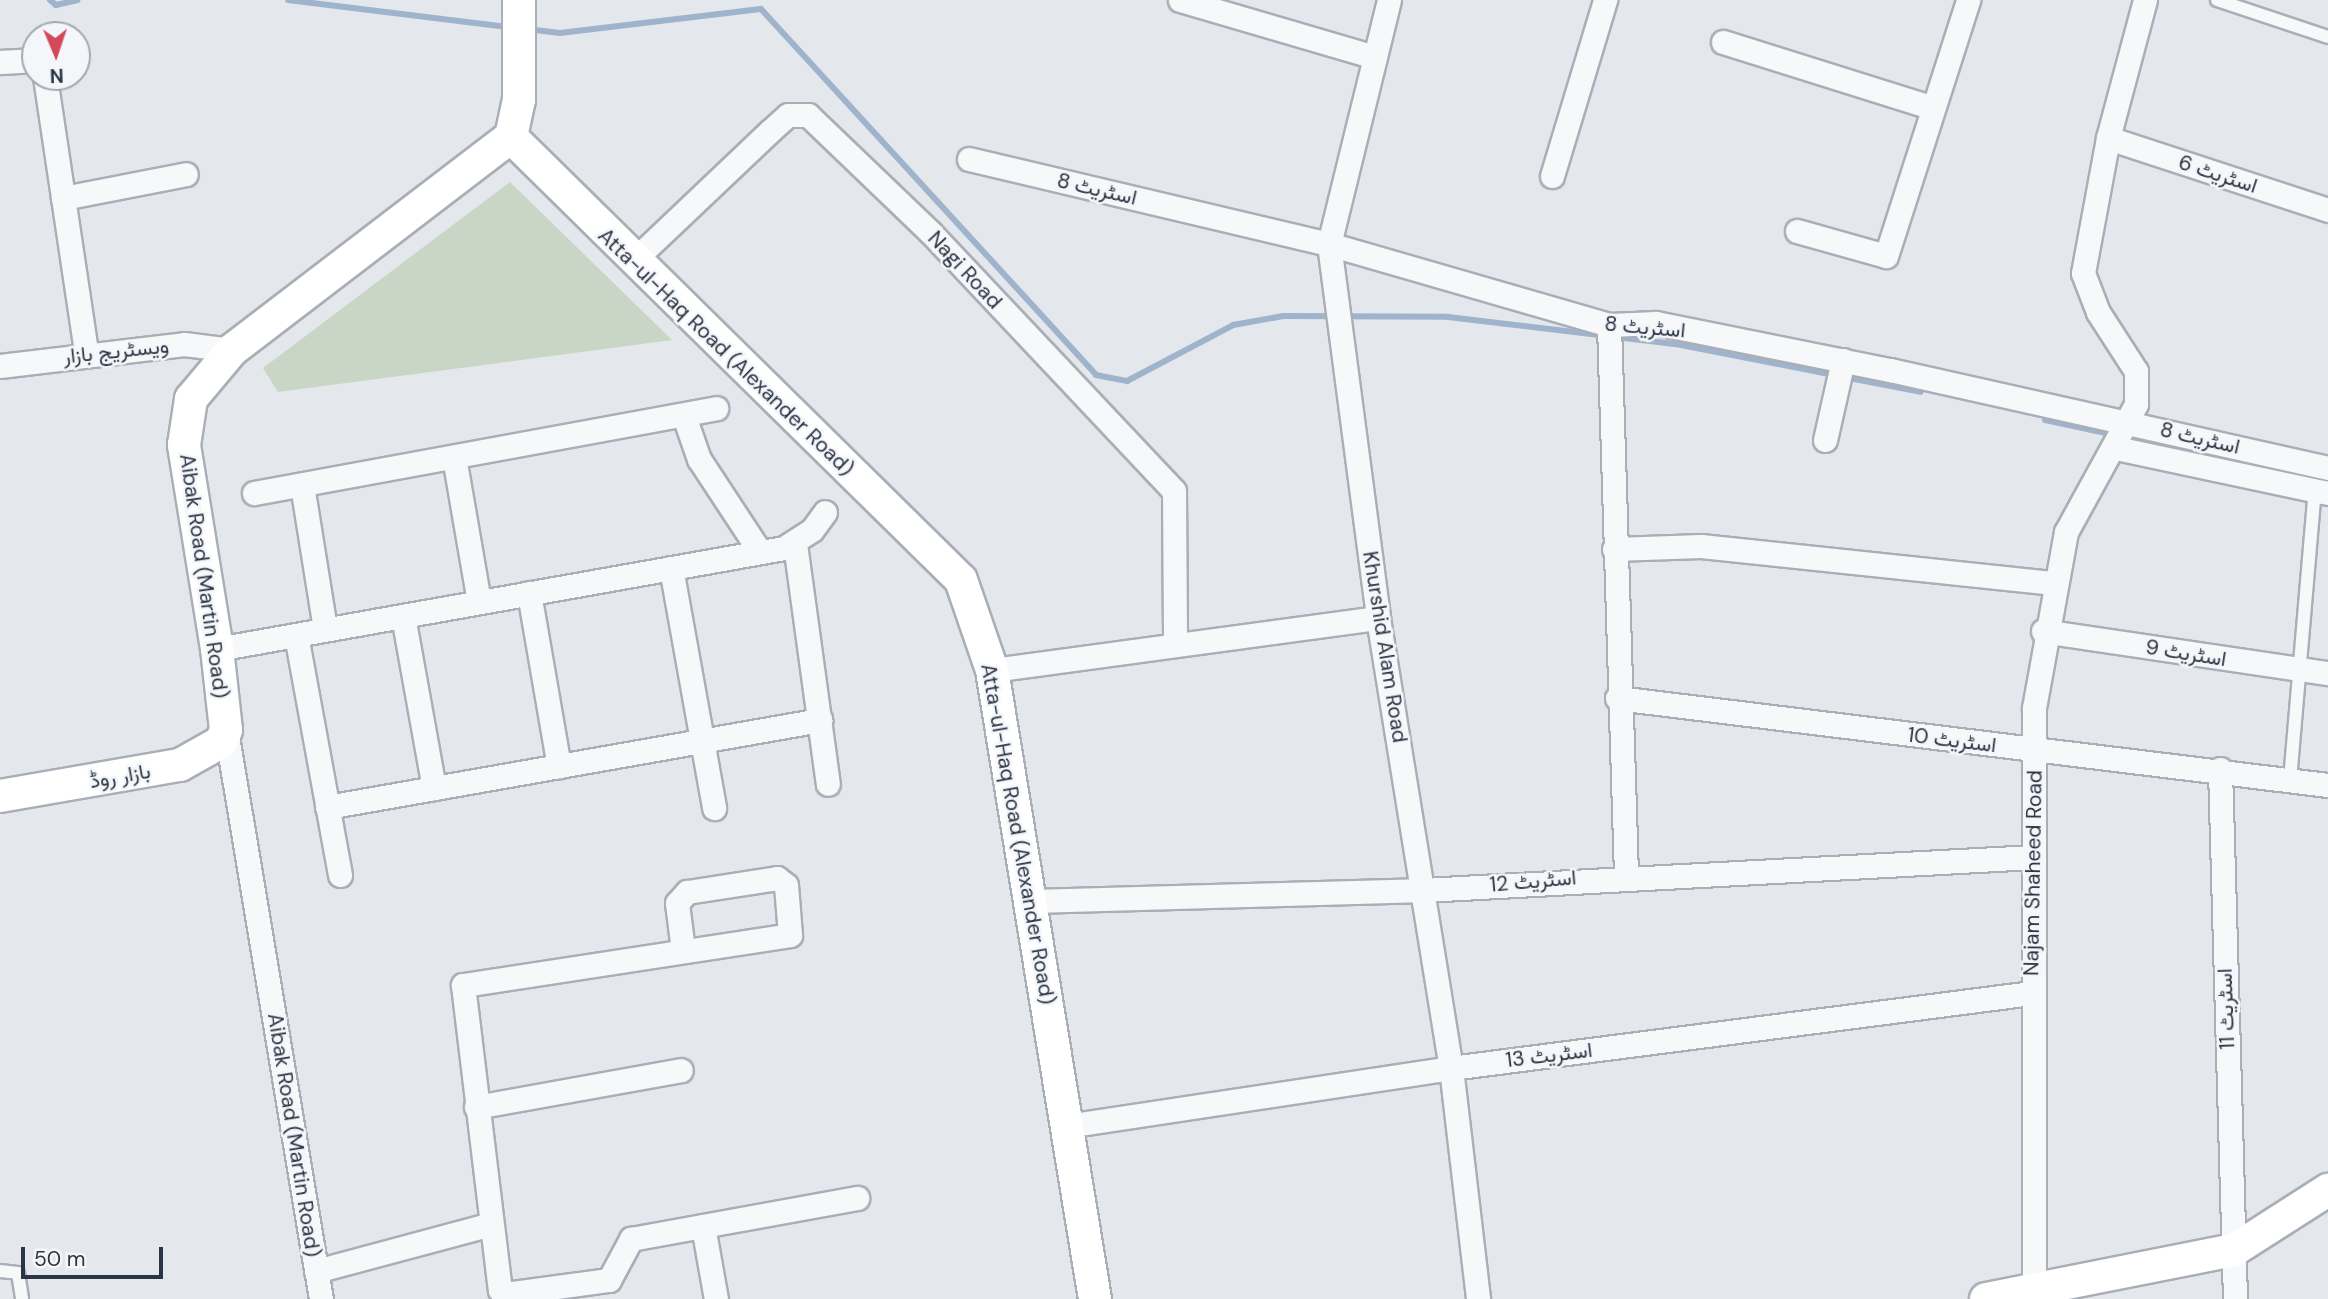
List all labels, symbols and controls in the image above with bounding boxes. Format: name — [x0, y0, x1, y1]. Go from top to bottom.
north arrow — [21, 21, 91, 91]
text: N — [49, 63, 64, 88]
street label: اسٹریٹ 6 — [2175, 149, 2261, 199]
street label: اسٹریٹ 8 — [1055, 168, 1139, 210]
street label: Atta-ul-Haq Road (Alexander Road) — [593, 223, 859, 481]
street label: Nagi Road — [923, 226, 1007, 314]
street label: اسٹریٹ 8 — [1604, 311, 1686, 343]
street label: ویسٹریج بازار — [62, 333, 170, 369]
street label: اسٹریٹ 8 — [2158, 417, 2242, 459]
street label: Aibak Road (Martin Road) — [174, 452, 234, 700]
street label: Khurshid Alam Road — [1357, 549, 1413, 745]
street label: اسٹریٹ 9 — [2144, 634, 2228, 672]
street label: Atta-ul-Haq Road (Alexander Road) — [976, 662, 1060, 1006]
street label: اسٹریٹ 10 — [1906, 722, 1998, 758]
street label: بازار روڈ — [88, 758, 152, 794]
street label: Najam Shaheed Road — [2019, 770, 2047, 976]
street label: اسٹریٹ 12 — [1489, 865, 1577, 897]
street label: اسٹریٹ 11 — [2212, 968, 2240, 1050]
street label: Aibak Road (Martin Road) — [262, 1011, 326, 1259]
street label: اسٹریٹ 13 — [1504, 1037, 1594, 1073]
scale bar — [24, 1232, 166, 1276]
text: 50 m — [34, 1245, 85, 1273]

